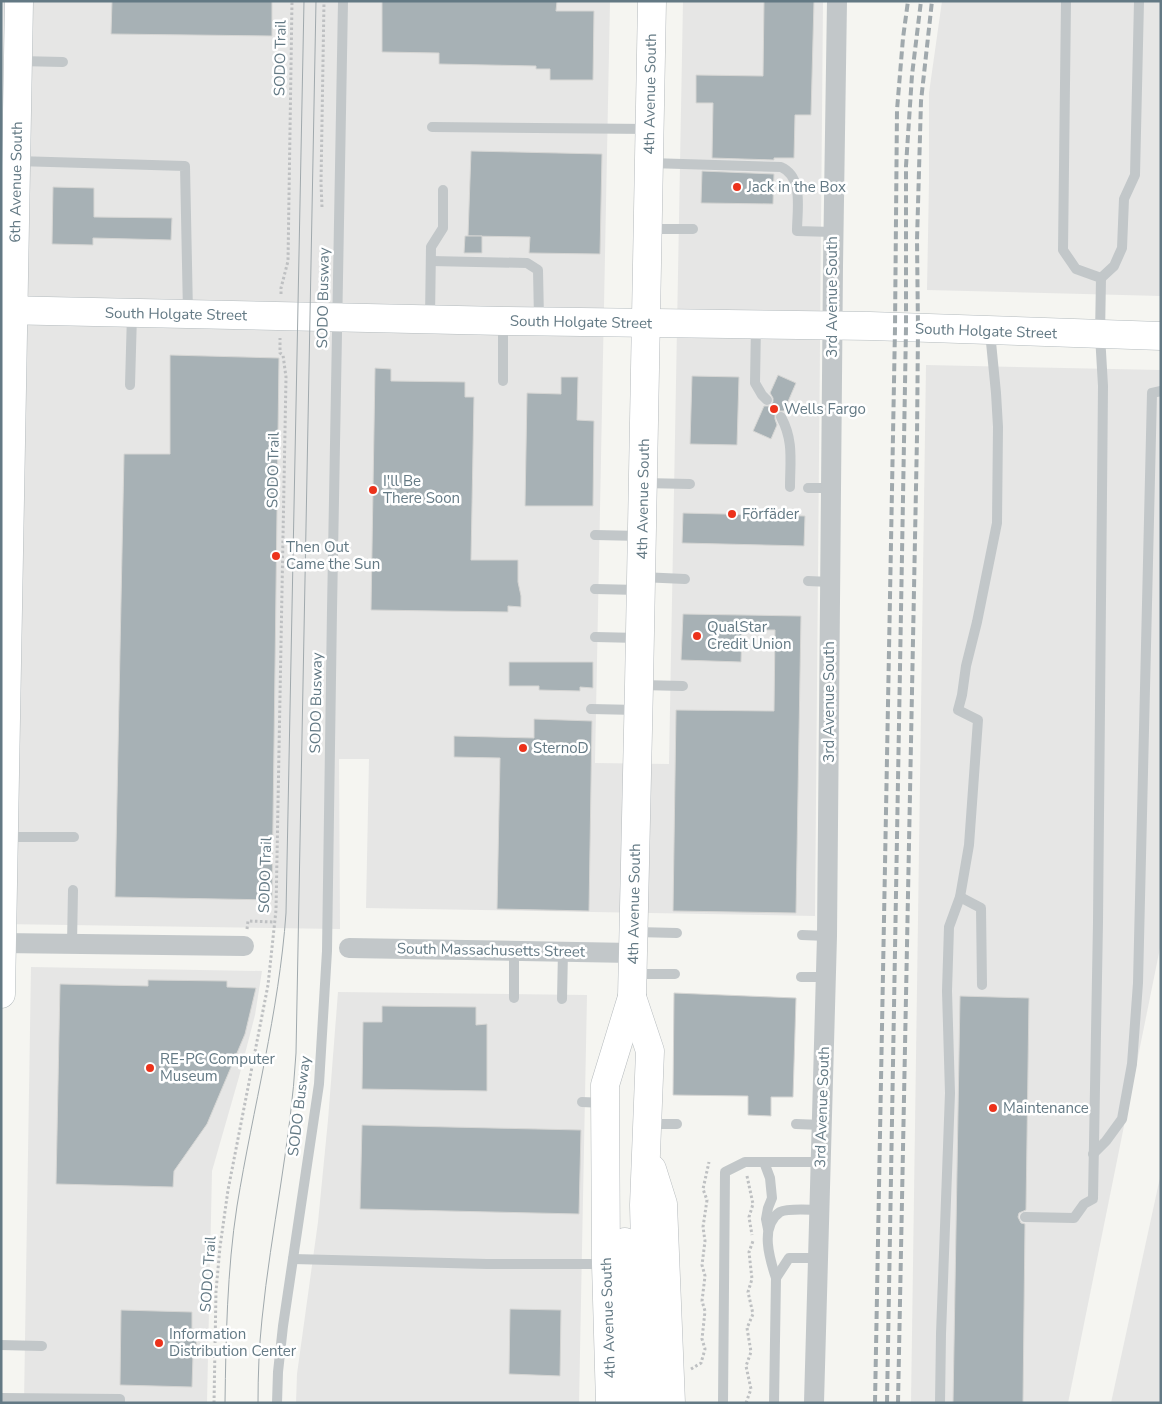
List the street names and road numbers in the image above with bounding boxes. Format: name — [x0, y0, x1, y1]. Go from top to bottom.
street label: SODO Trail — [269, 19, 291, 96]
street label: 4th Avenue South — [639, 33, 661, 155]
street label: 6th Avenue South — [5, 121, 27, 243]
street label: 3rd Avenue South — [822, 236, 842, 358]
street label: SODO Busway — [312, 247, 334, 349]
street label: South Holgate Street — [105, 303, 248, 325]
street label: South Holgate Street — [510, 311, 653, 333]
street label: South Holgate Street — [914, 319, 1058, 344]
street label: SODO Trail — [262, 431, 284, 508]
street label: 4th Avenue South — [632, 438, 654, 560]
street label: 3rd Avenue South — [819, 641, 839, 763]
street label: SODO Busway — [305, 652, 327, 754]
street label: SODO Trail — [254, 836, 276, 913]
street label: 4th Avenue South — [623, 843, 645, 965]
street label: South Massachusetts Street — [397, 938, 586, 962]
street label: 3rd Avenue South — [810, 1046, 834, 1168]
street label: SODO Busway — [283, 1054, 315, 1157]
street label: SODO Trail — [195, 1235, 221, 1313]
street label: 4th Avenue South — [596, 1257, 620, 1379]

